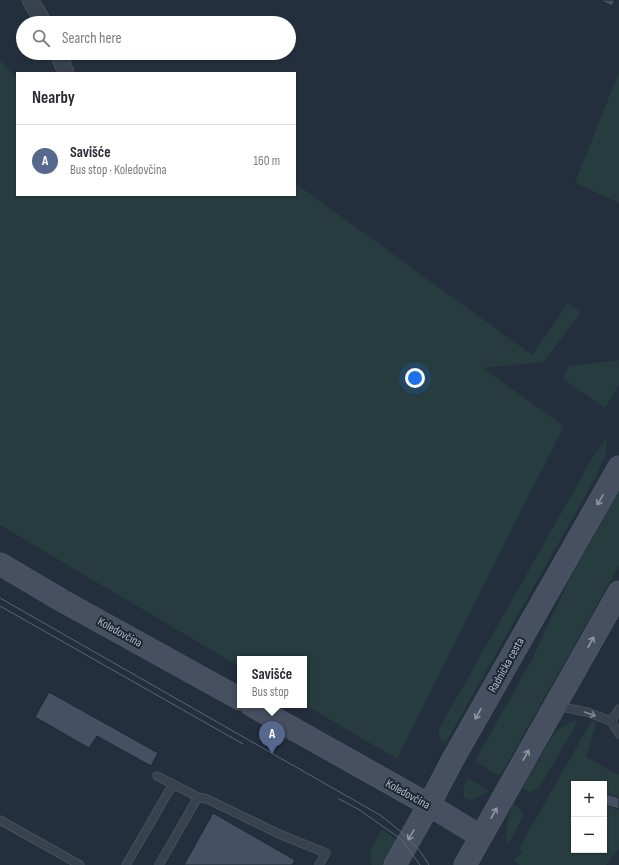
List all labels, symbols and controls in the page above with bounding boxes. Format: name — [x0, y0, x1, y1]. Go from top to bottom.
search box — [16, 16, 296, 60]
icon: search — [30, 27, 52, 49]
text: Search here — [62, 29, 122, 48]
text: Nearby — [32, 88, 75, 108]
text: Savišće — [70, 143, 111, 162]
text: A — [42, 153, 48, 169]
text: 160 m — [254, 153, 280, 169]
text: Bus stop · Koledovčina — [70, 162, 167, 178]
your location — [405, 368, 425, 388]
one-way arrow — [595, 494, 603, 506]
street label: Koledovčina — [95, 614, 145, 651]
street label: Radnička cesta — [485, 635, 528, 695]
one-way arrow — [587, 636, 595, 648]
popup — [237, 656, 307, 708]
text: Savišće — [252, 665, 292, 684]
text: Bus stop — [252, 684, 289, 700]
one-way arrow — [474, 708, 482, 720]
one-way arrow — [584, 710, 596, 718]
pin: A — [259, 721, 285, 754]
one-way arrow — [523, 749, 531, 761]
street label: Koledovčina — [383, 776, 433, 813]
map controls — [571, 781, 607, 853]
button: + — [571, 781, 607, 817]
one-way arrow — [490, 807, 498, 819]
button: − — [571, 817, 607, 853]
one-way arrow — [407, 829, 415, 841]

